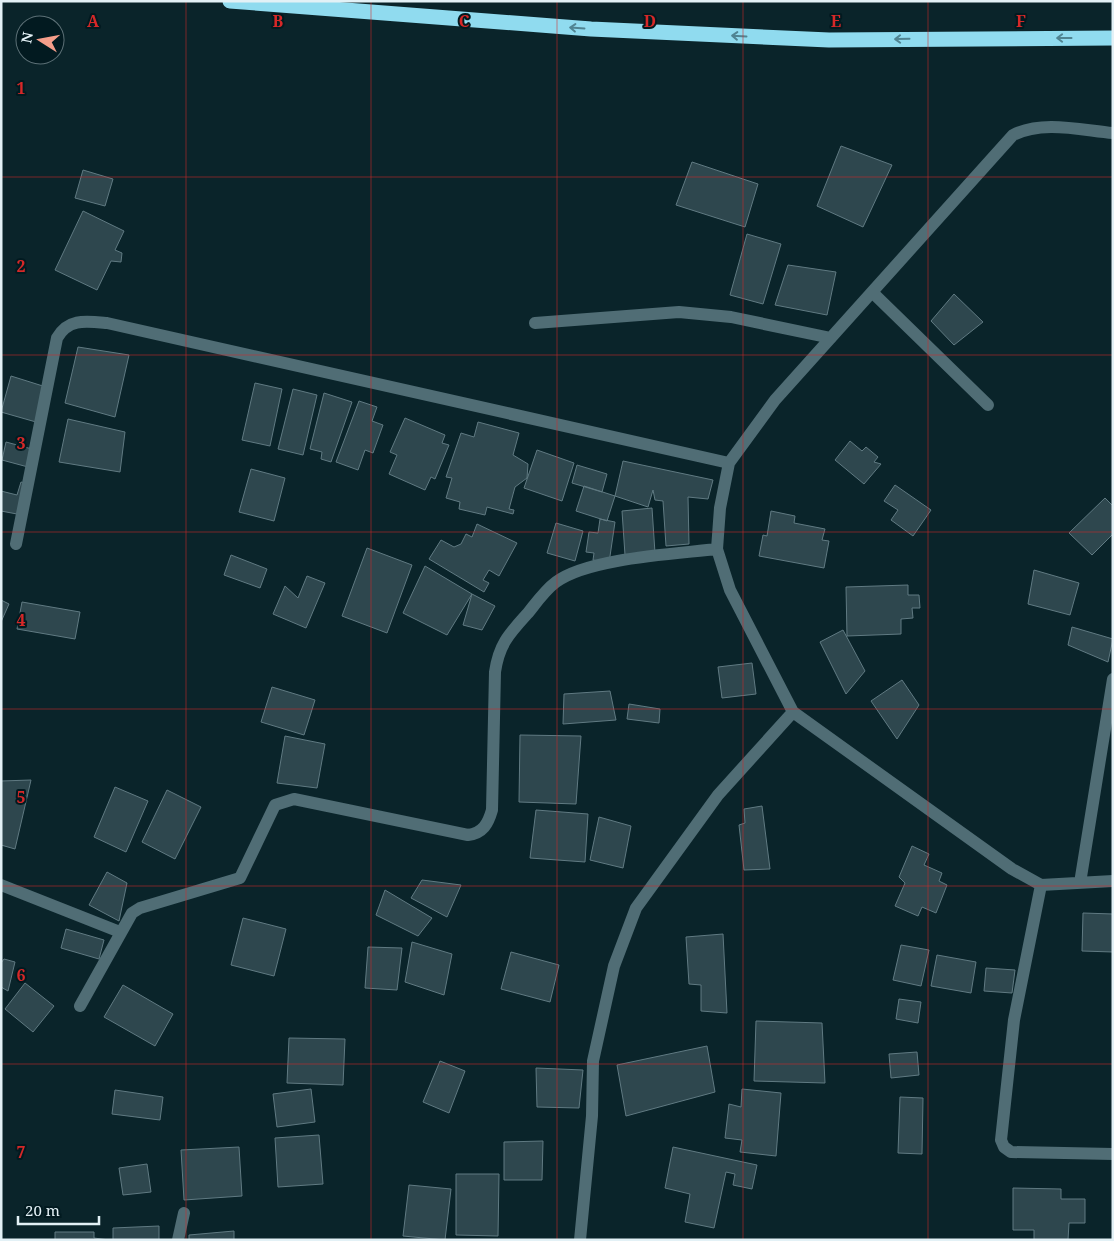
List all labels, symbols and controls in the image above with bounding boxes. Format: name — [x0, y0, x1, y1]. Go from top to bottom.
text: A — [87, 10, 100, 32]
text: B — [273, 10, 284, 32]
text: C — [459, 10, 470, 32]
text: D — [644, 10, 656, 32]
text: E — [831, 10, 841, 32]
text: F — [1016, 10, 1026, 32]
north arrow — [15, 15, 65, 65]
one-way arrow — [569, 24, 585, 33]
text: N — [16, 30, 37, 45]
one-way arrow — [731, 31, 748, 41]
one-way arrow — [1056, 33, 1072, 43]
one-way arrow — [894, 34, 910, 44]
text: 1 — [16, 77, 26, 99]
text: 2 — [16, 255, 26, 277]
text: 3 — [16, 432, 26, 454]
text: 4 — [16, 609, 26, 631]
text: 5 — [16, 786, 26, 808]
text: 6 — [16, 964, 26, 986]
text: 7 — [16, 1141, 26, 1163]
scale bar — [18, 1194, 99, 1226]
text: 20 m — [25, 1200, 60, 1220]

